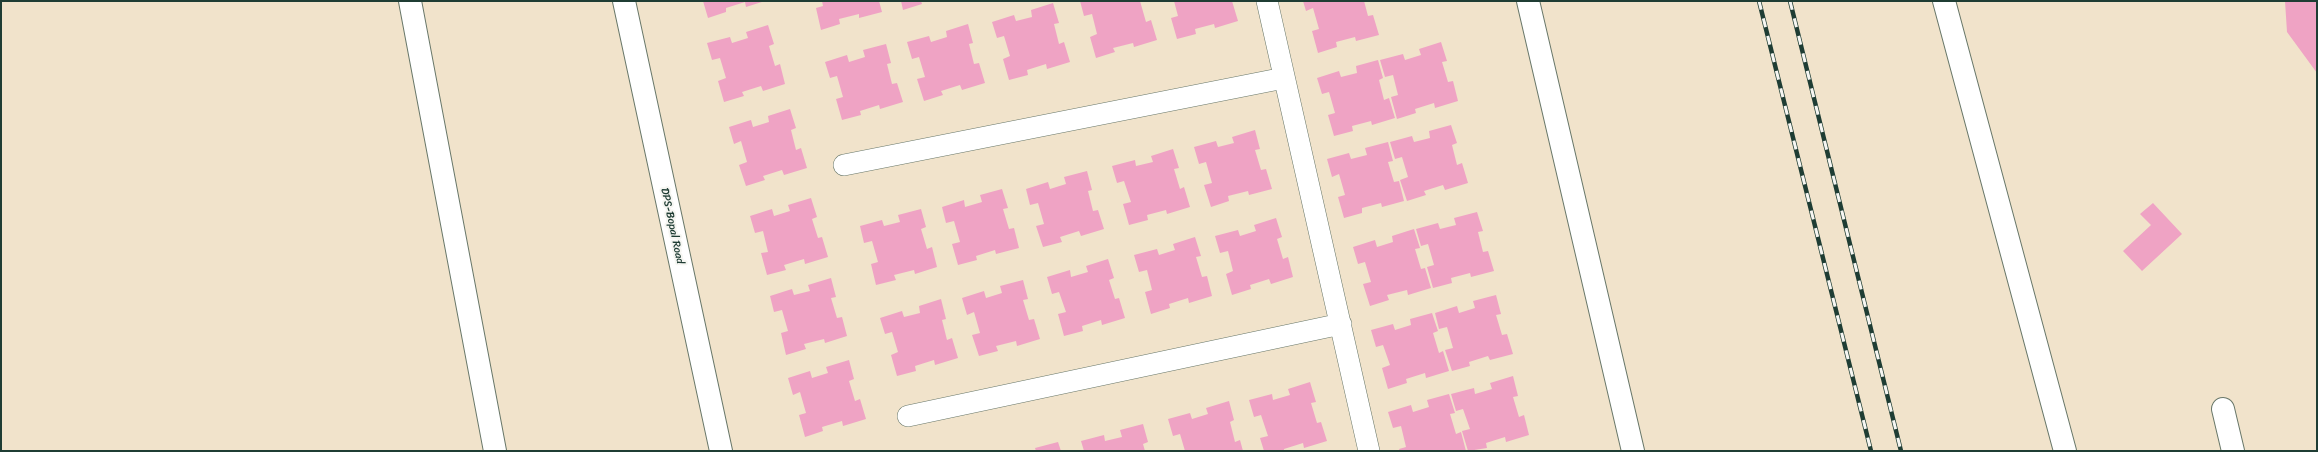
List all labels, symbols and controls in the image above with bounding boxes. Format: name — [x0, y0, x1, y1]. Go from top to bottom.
street label: DPS-Bopal Road — [657, 187, 687, 265]

